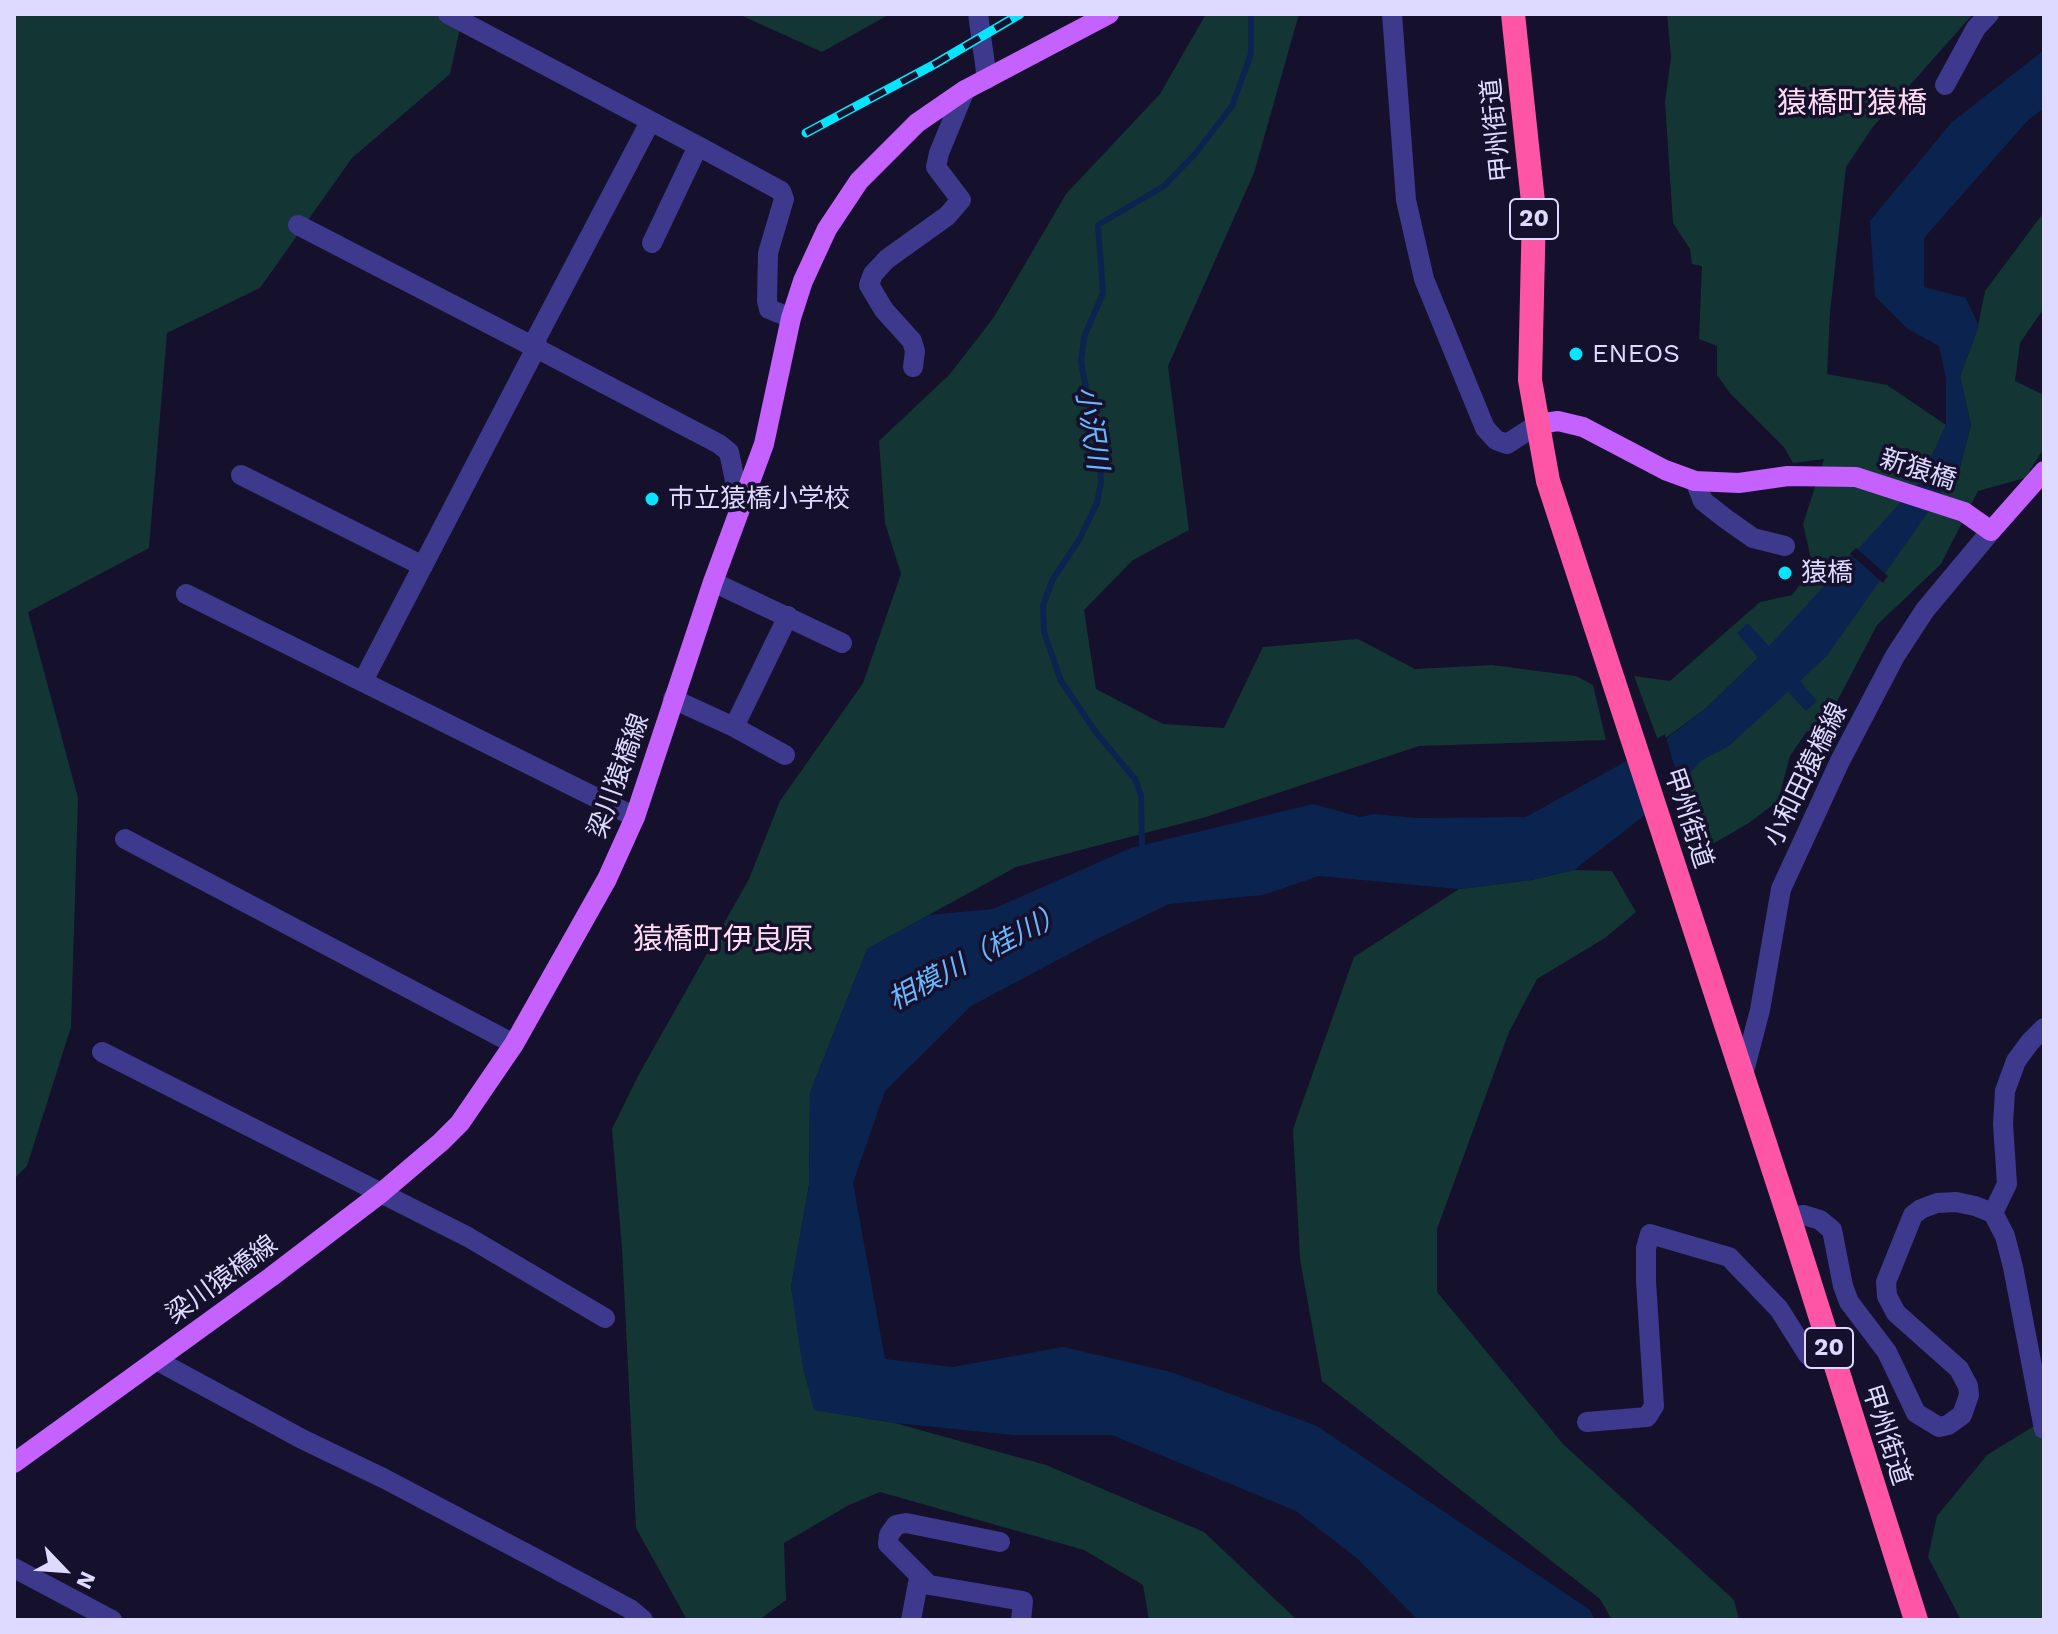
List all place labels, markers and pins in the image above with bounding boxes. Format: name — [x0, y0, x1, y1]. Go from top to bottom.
place label: ENEOS — [1592, 338, 1680, 370]
marker: ENEOS — [1567, 345, 1585, 363]
place label: 市立猿橋小学校 — [668, 483, 850, 515]
marker: 市立猿橋小学校 — [643, 490, 661, 508]
place label: 猿橋 — [1801, 557, 1853, 589]
marker: 猿橋 — [1776, 564, 1794, 582]

